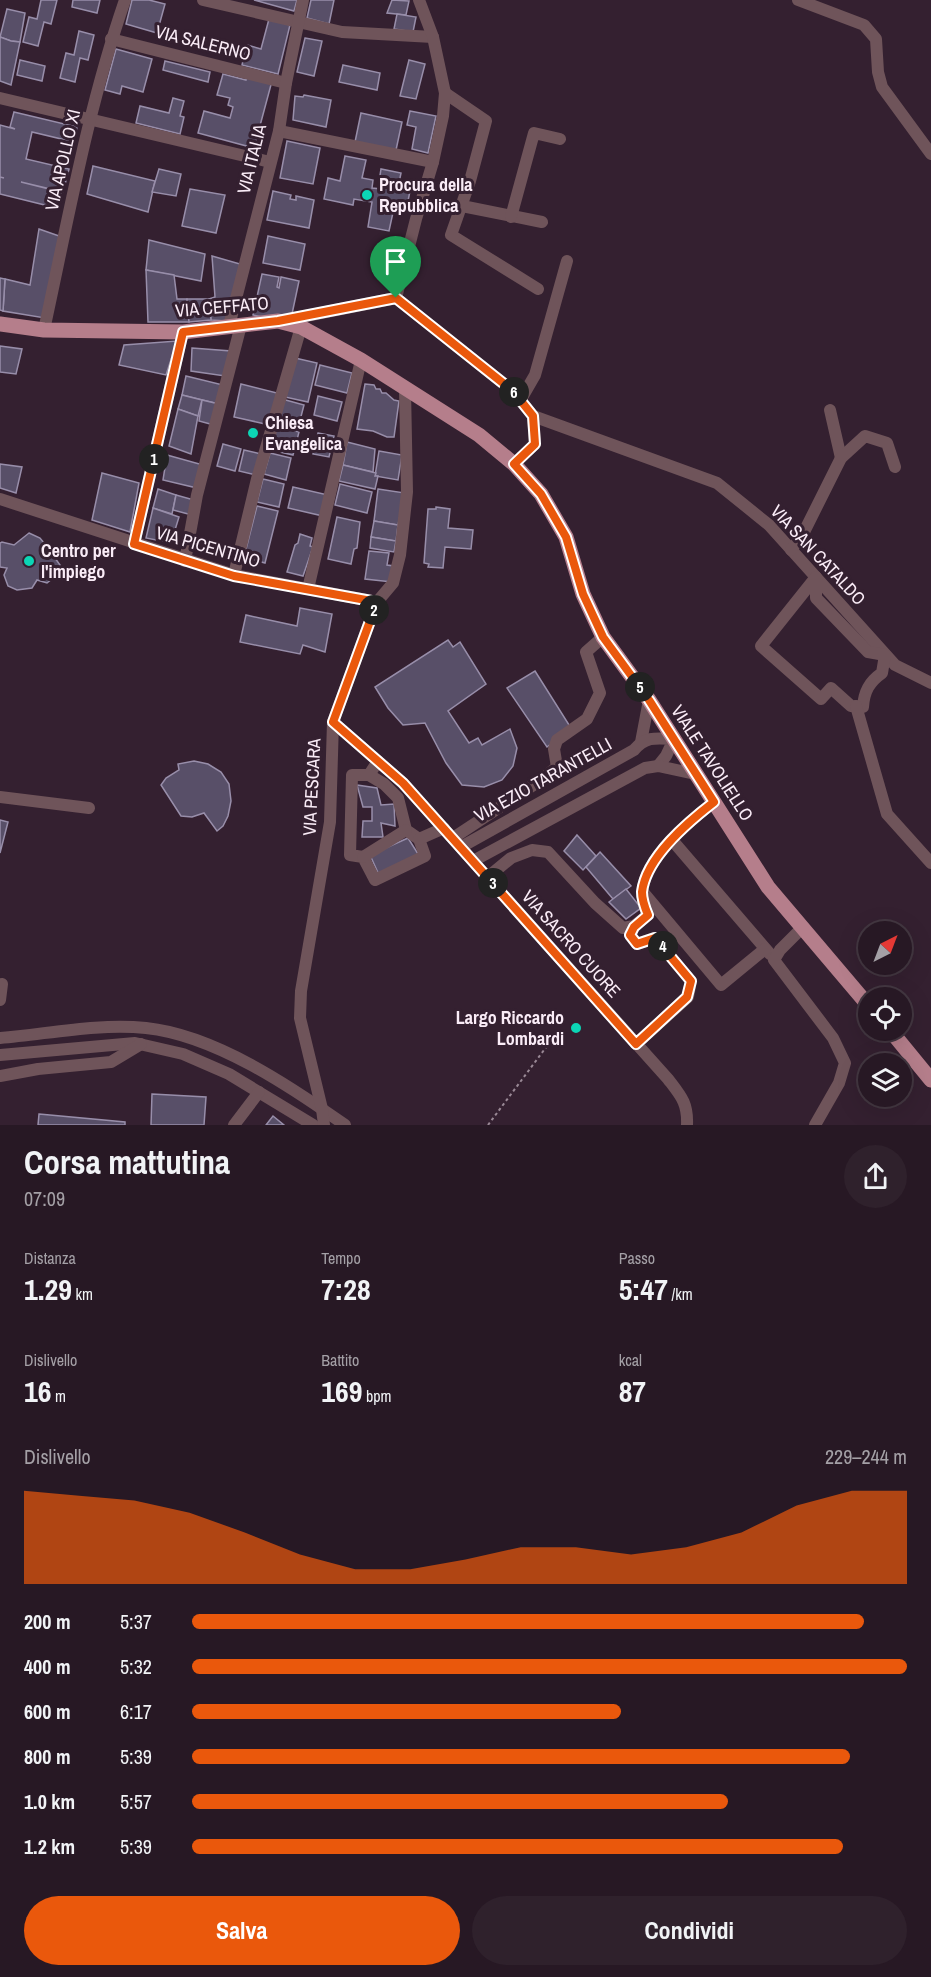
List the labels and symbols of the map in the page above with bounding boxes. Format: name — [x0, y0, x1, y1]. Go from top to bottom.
street label: VIA SALERNO — [153, 19, 254, 66]
street label: VIA APOLLO XI — [39, 107, 86, 213]
street label: VIA ITALIA — [231, 121, 272, 196]
place label: Procura della Repubblica — [379, 172, 473, 218]
marker: Procura della Repubblica — [360, 188, 374, 202]
pin — [370, 236, 421, 298]
street label: VIA CEFFATO — [174, 290, 270, 323]
pin: 6 — [499, 377, 529, 407]
place label: Chiesa Evangelica — [265, 410, 343, 456]
marker: Chiesa Evangelica — [246, 426, 260, 440]
pin: 1 — [139, 444, 169, 474]
street label: VIA SAN CATALDO — [765, 499, 872, 610]
street label: VIA PICENTINO — [153, 520, 263, 573]
place label: Centro per l'impiego — [41, 538, 116, 584]
marker: Centro per l'impiego — [22, 554, 36, 568]
pin: 2 — [359, 595, 389, 625]
pin: 5 — [625, 672, 655, 702]
street label: VIALE TAVOLIELLO — [666, 700, 759, 826]
street label: VIA EZIO TARANTELLI — [469, 731, 616, 828]
street label: VIA PESCARA — [296, 737, 327, 836]
pin: 3 — [478, 868, 508, 898]
street label: VIA SACRO CUORE — [516, 884, 626, 1003]
north arrow — [858, 921, 912, 975]
pin: 4 — [648, 931, 678, 961]
place label: Largo Riccardo Lombardi — [456, 1005, 564, 1051]
marker: Largo Riccardo Lombardi — [569, 1021, 583, 1035]

